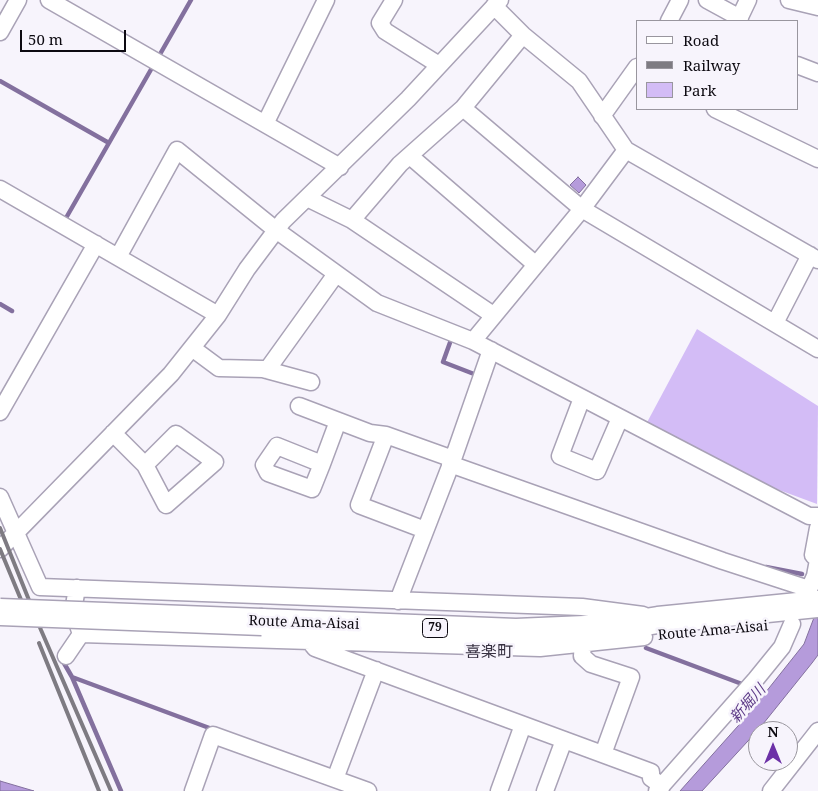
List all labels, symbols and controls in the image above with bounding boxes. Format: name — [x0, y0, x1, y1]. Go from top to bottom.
scale bar — [22, 20, 129, 52]
legend — [636, 20, 798, 110]
text: 50 m — [28, 29, 63, 49]
text: Road — [683, 30, 719, 50]
text: Railway — [683, 55, 740, 75]
text: Park — [683, 80, 716, 100]
street label: Route Ama-Aisai — [248, 613, 360, 633]
road number: 79 — [422, 618, 448, 638]
street label: Route Ama-Aisai — [657, 618, 769, 644]
district label: 喜楽町 — [465, 642, 513, 662]
water label: 新堀川 — [726, 681, 770, 727]
north arrow — [748, 721, 798, 771]
text: N — [767, 722, 779, 741]

